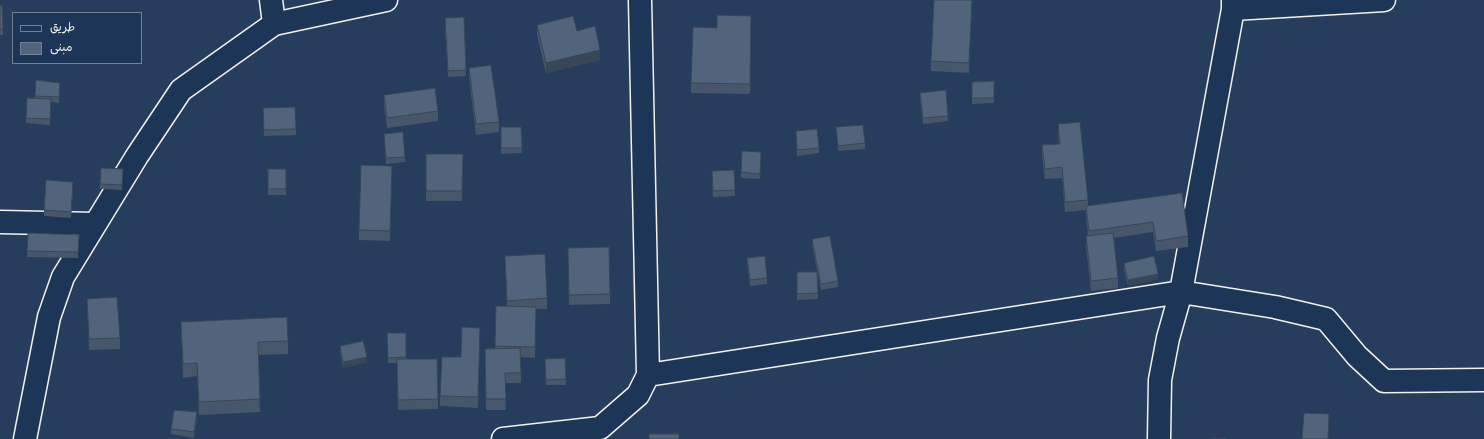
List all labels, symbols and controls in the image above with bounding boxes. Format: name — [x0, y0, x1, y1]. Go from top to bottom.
legend — [12, 12, 142, 64]
text: طريق — [50, 18, 75, 34]
text: مبنى — [50, 38, 73, 54]

